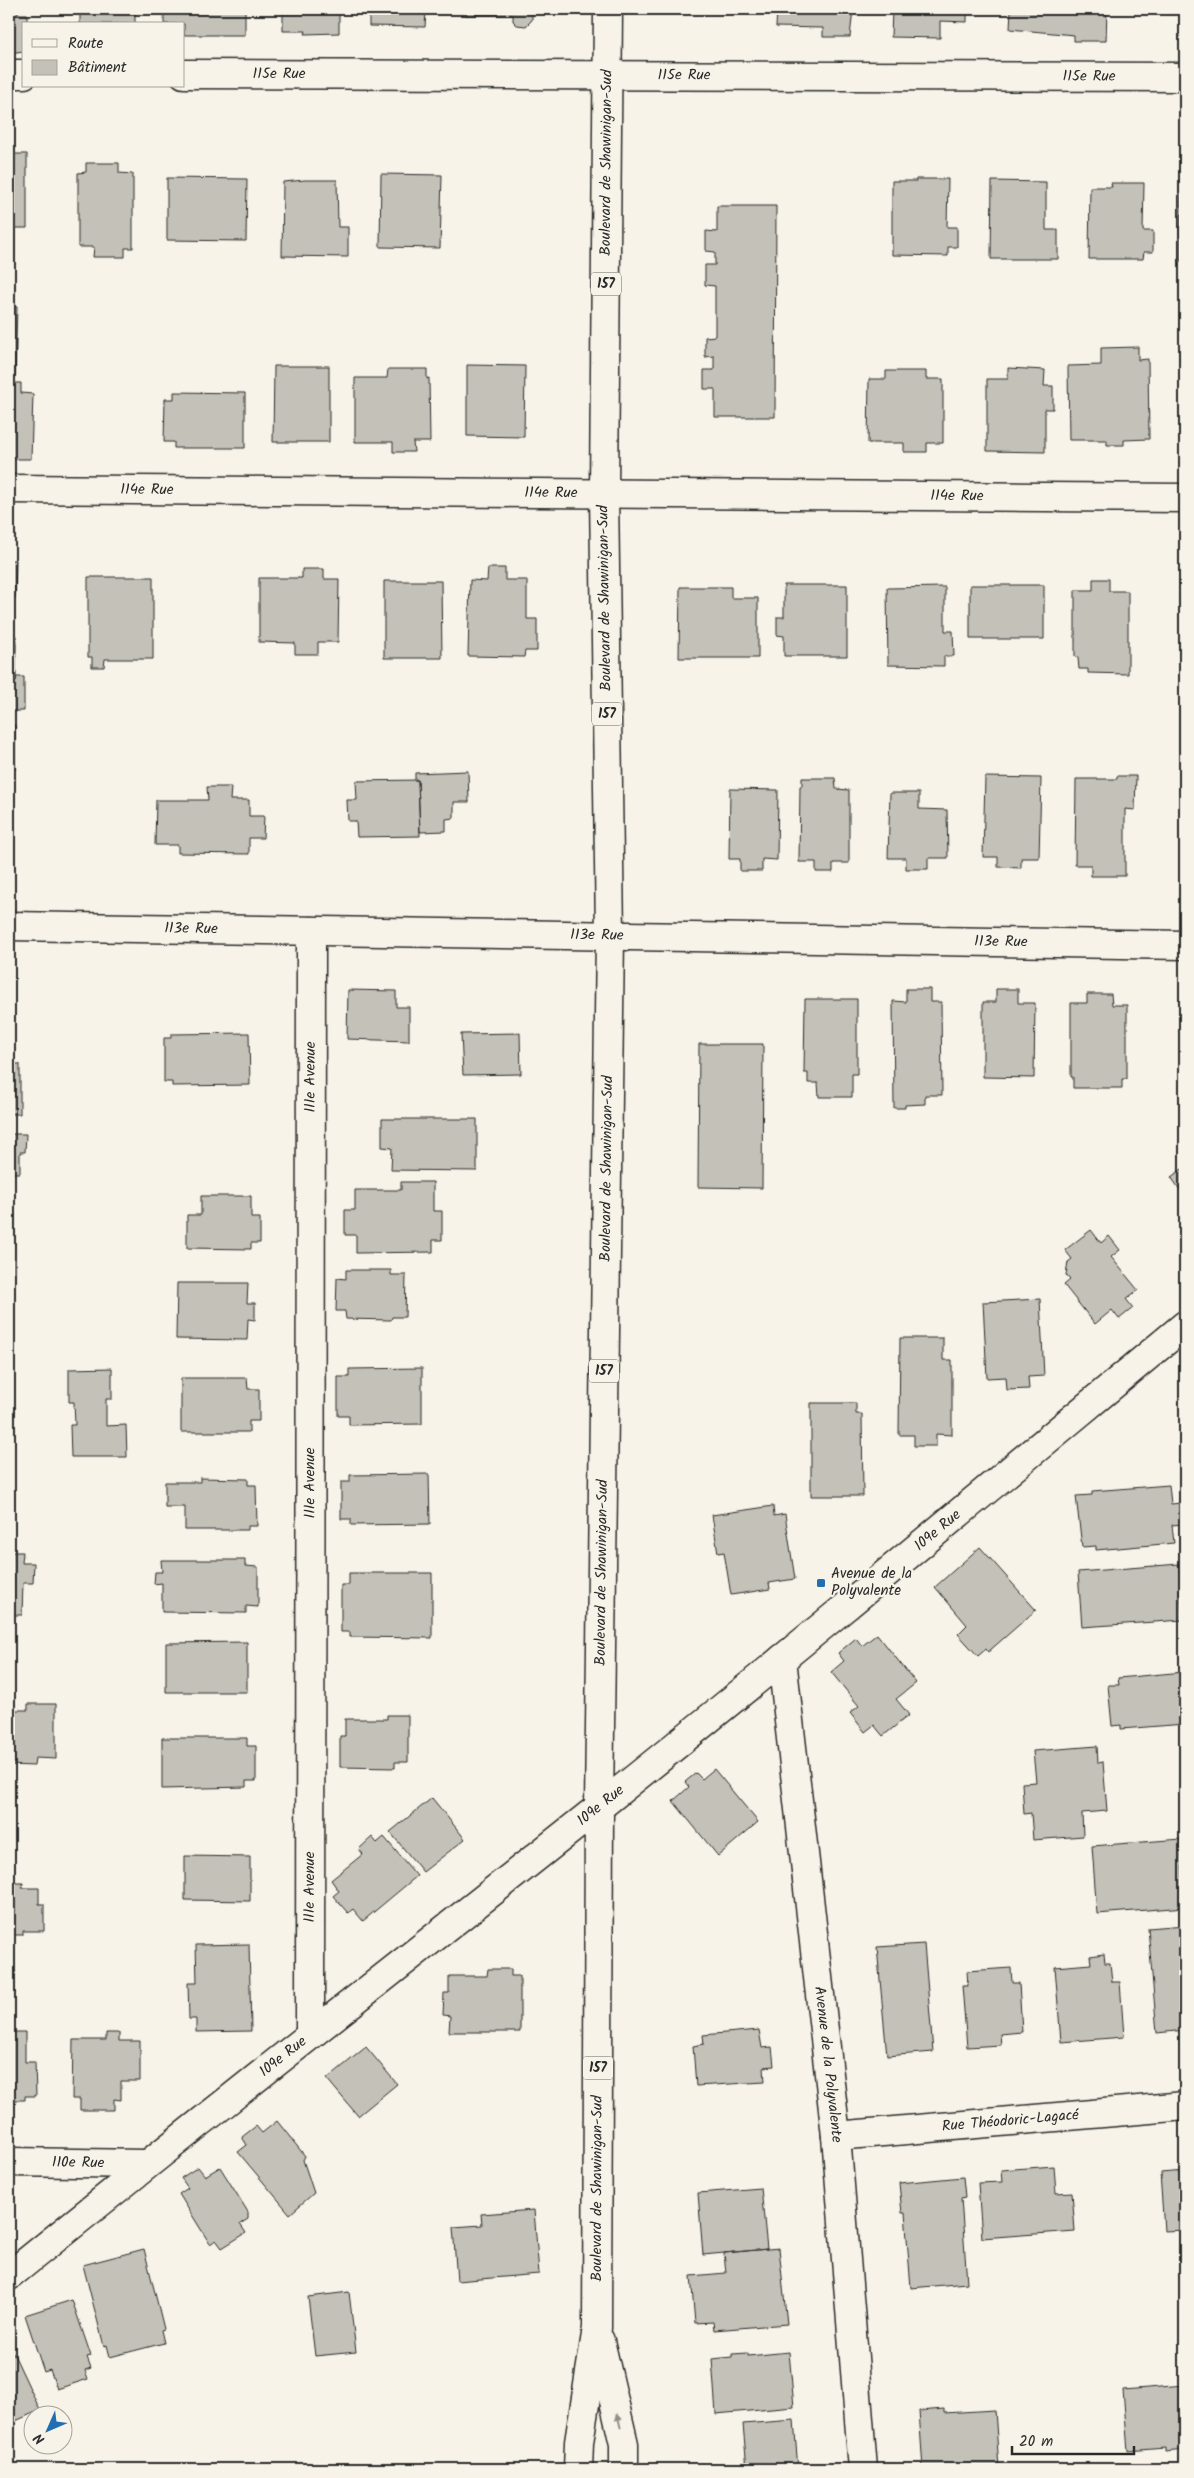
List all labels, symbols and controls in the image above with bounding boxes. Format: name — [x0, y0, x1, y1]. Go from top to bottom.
legend — [22, 22, 185, 88]
text: Route — [68, 32, 104, 56]
text: Bâtiment — [68, 56, 127, 80]
street label: 115e Rue — [252, 62, 306, 86]
street label: 115e Rue — [657, 63, 711, 88]
street label: 115e Rue — [1062, 65, 1116, 89]
street label: Boulevard de Shawinigan-Sud — [594, 69, 620, 256]
road number: 157 — [591, 272, 621, 296]
street label: 114e Rue — [120, 478, 174, 502]
street label: 114e Rue — [524, 481, 578, 505]
street label: 114e Rue — [930, 484, 984, 508]
street label: Boulevard de Shawinigan-Sud — [591, 504, 619, 691]
road number: 157 — [592, 702, 622, 726]
street label: 113e Rue — [164, 917, 218, 941]
street label: 113e Rue — [570, 923, 624, 948]
street label: 113e Rue — [974, 930, 1028, 954]
street label: 111e Avenue — [299, 1041, 323, 1113]
street label: Boulevard de Shawinigan-Sud — [594, 1075, 620, 1262]
road number: 157 — [589, 1360, 619, 1382]
street label: 111e Avenue — [298, 1447, 323, 1519]
street label: Boulevard de Shawinigan-Sud — [589, 1479, 615, 1666]
street label: 109e Rue — [909, 1504, 967, 1557]
place label: Avenue de la Polyvalente — [831, 1562, 912, 1603]
marker: Avenue de la Polyvalente — [815, 1577, 827, 1589]
street label: 109e Rue — [572, 1779, 630, 1832]
street label: 111e Avenue — [298, 1851, 322, 1923]
street label: Avenue de la Polyvalente — [807, 1985, 849, 2144]
street label: 109e Rue — [254, 2030, 312, 2083]
road number: 157 — [583, 2056, 613, 2080]
street label: Boulevard de Shawinigan-Sud — [585, 2095, 610, 2282]
street label: Rue Théodoric-Lagacé — [941, 2103, 1081, 2139]
street label: 110e Rue — [52, 2151, 105, 2175]
north arrow — [22, 2406, 72, 2456]
one-way arrow — [615, 2414, 623, 2429]
scale bar — [1012, 2423, 1134, 2455]
text: N — [28, 2427, 50, 2449]
text: 20 m — [1019, 2430, 1053, 2454]

